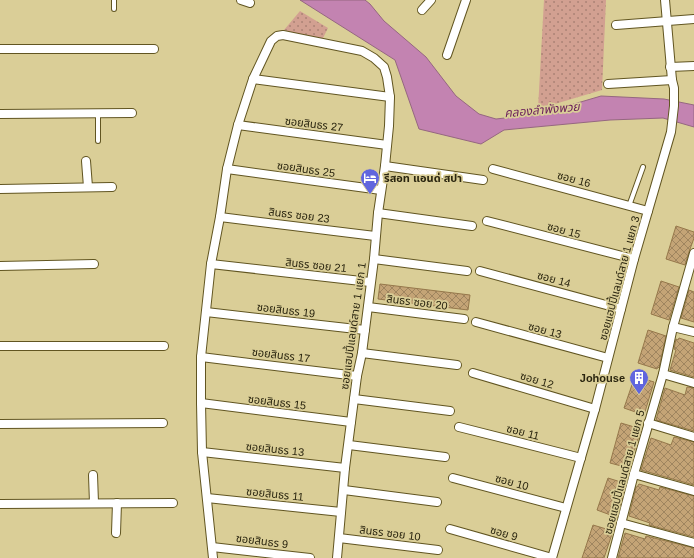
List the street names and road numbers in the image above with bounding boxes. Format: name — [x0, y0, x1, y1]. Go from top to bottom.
street label: ซอยสินธร 27 — [284, 114, 344, 134]
street label: ซอยสินธร 25 — [276, 159, 336, 179]
street label: ซอย 16 — [556, 169, 592, 189]
street label: สินธร ซอย 23 — [268, 205, 330, 225]
street label: ซอยแฮปปี้แลนด์สาย 1 แยก 3 — [595, 214, 641, 342]
street label: ซอย 15 — [546, 220, 582, 240]
street label: สินธร ซอย 21 — [285, 256, 347, 274]
street label: ซอยแฮปปี้แลนด์สาย 1 แยก 1 — [336, 261, 368, 390]
street label: ซอย 14 — [536, 269, 572, 289]
street label: สินธร ซอย 20 — [386, 292, 448, 312]
street label: ซอยสินธร 19 — [256, 300, 316, 320]
street label: ซอย 13 — [527, 320, 563, 340]
street label: ซอยสินธร 17 — [251, 345, 311, 365]
street label: ซอย 12 — [519, 370, 555, 390]
street label: ซอยสินธร 15 — [247, 392, 307, 412]
street label: ซอยแฮปปี้แลนด์สาย 1 แยก 5 — [600, 408, 646, 536]
street label: ซอย 11 — [505, 422, 541, 442]
street label: ซอยสินธร 13 — [245, 440, 305, 458]
street label: ซอย 10 — [494, 472, 530, 492]
street label: ซอยสินธร 11 — [246, 485, 304, 503]
street label: สินธร ซอย 10 — [359, 523, 421, 543]
street label: ซอย 9 — [489, 523, 519, 543]
street label: ซอยสินธร 9 — [235, 532, 289, 550]

